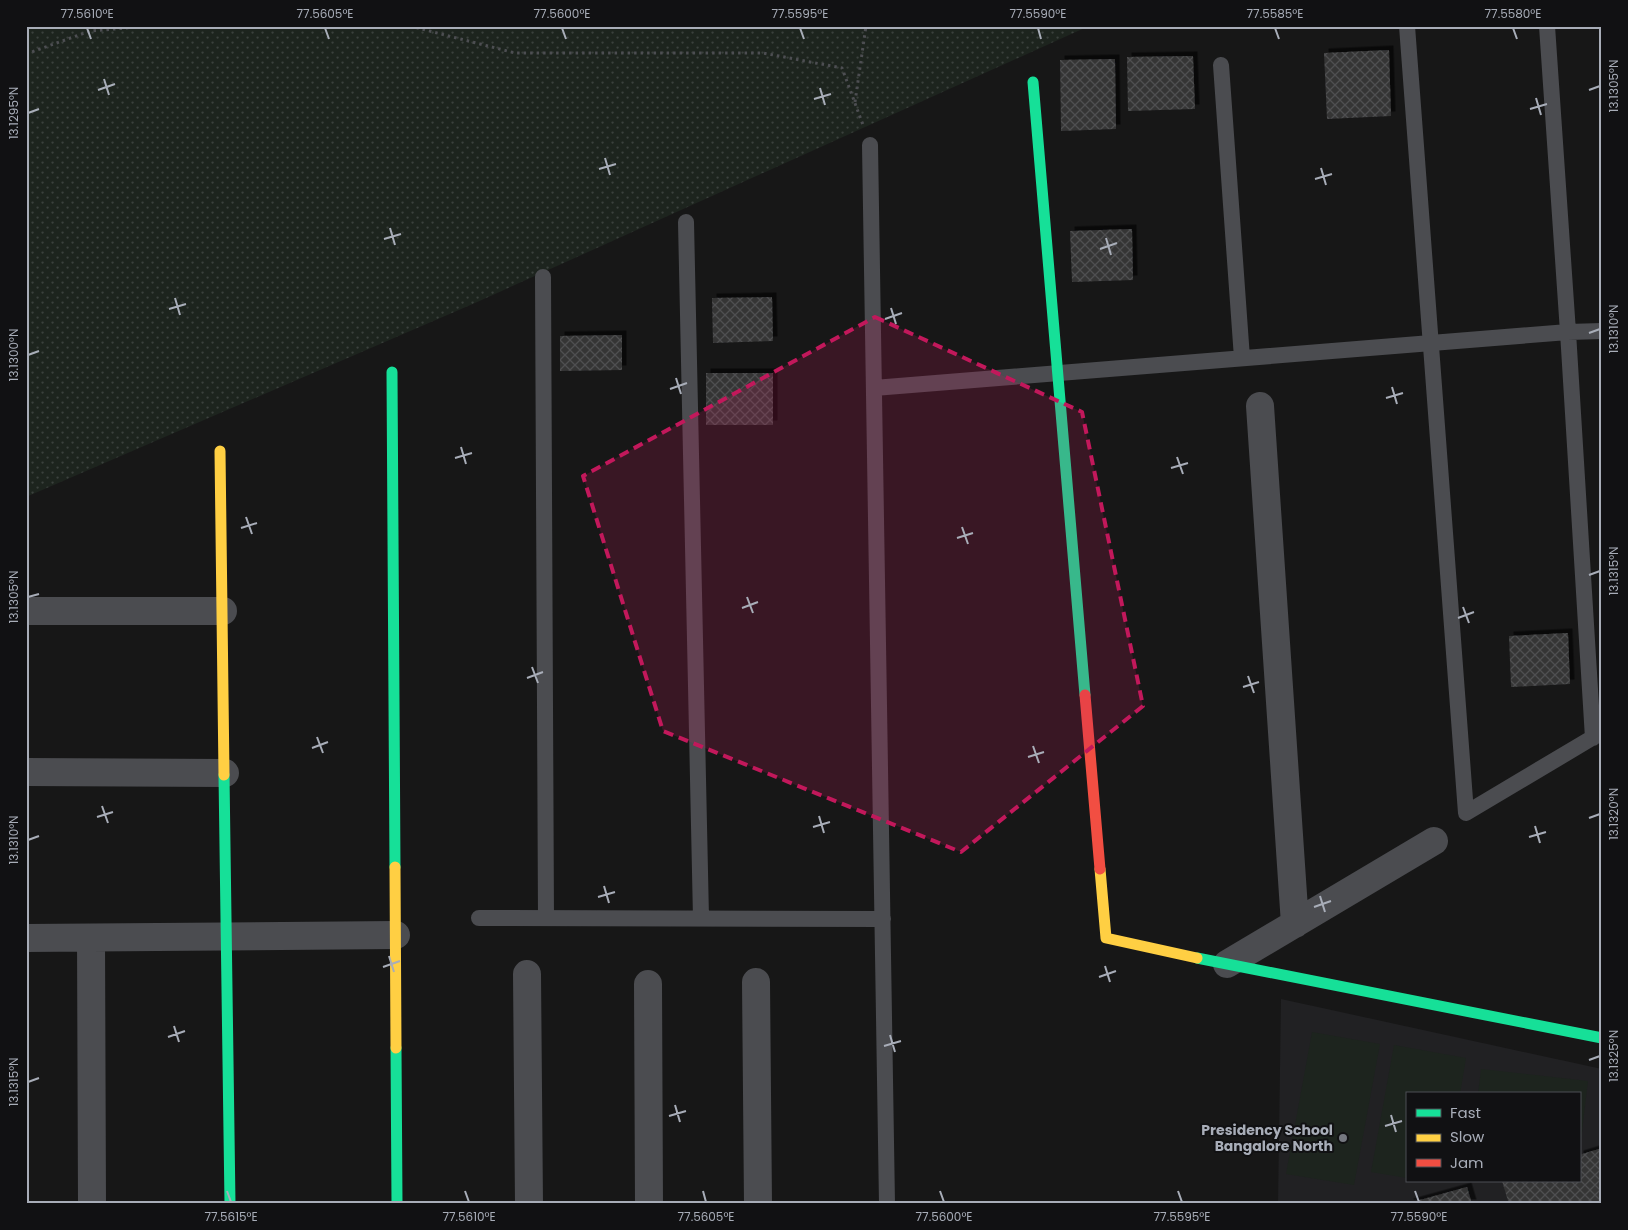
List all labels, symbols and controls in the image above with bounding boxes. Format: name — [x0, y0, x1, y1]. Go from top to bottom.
text: 77.5610°E — [60, 5, 114, 22]
text: 77.5605°E — [297, 5, 353, 22]
text: 77.5600°E — [534, 5, 590, 22]
text: 77.5595°E — [772, 5, 828, 22]
text: 77.5590°E — [1010, 5, 1066, 22]
text: 77.5585°E — [1247, 5, 1303, 22]
text: 77.5580°E — [1485, 5, 1541, 22]
text: 13.1305°N — [1605, 60, 1622, 112]
text: 13.1295°N — [5, 87, 22, 139]
text: 13.1310°N — [1605, 304, 1622, 354]
text: 13.1300°N — [5, 329, 22, 381]
text: 13.1315°N — [1605, 546, 1622, 596]
text: 13.1305°N — [5, 571, 22, 623]
text: 13.1320°N — [1605, 788, 1622, 840]
text: 13.1310°N — [5, 815, 22, 865]
text: 13.1325°N — [1605, 1030, 1622, 1082]
text: 13.1315°N — [5, 1057, 22, 1107]
legend — [1406, 1092, 1580, 1182]
text: Fast — [1450, 1102, 1481, 1123]
place label: Presidency School Bangalore North — [1201, 1120, 1333, 1156]
text: Slow — [1450, 1126, 1485, 1147]
marker: Presidency School Bangalore North — [1337, 1132, 1349, 1144]
text: Jam — [1450, 1152, 1484, 1173]
text: 77.5615°E — [204, 1208, 258, 1225]
text: 77.5610°E — [442, 1208, 496, 1225]
text: 77.5605°E — [678, 1208, 734, 1225]
text: 77.5600°E — [916, 1208, 972, 1225]
text: 77.5595°E — [1154, 1208, 1210, 1225]
text: 77.5590°E — [1391, 1208, 1447, 1225]

